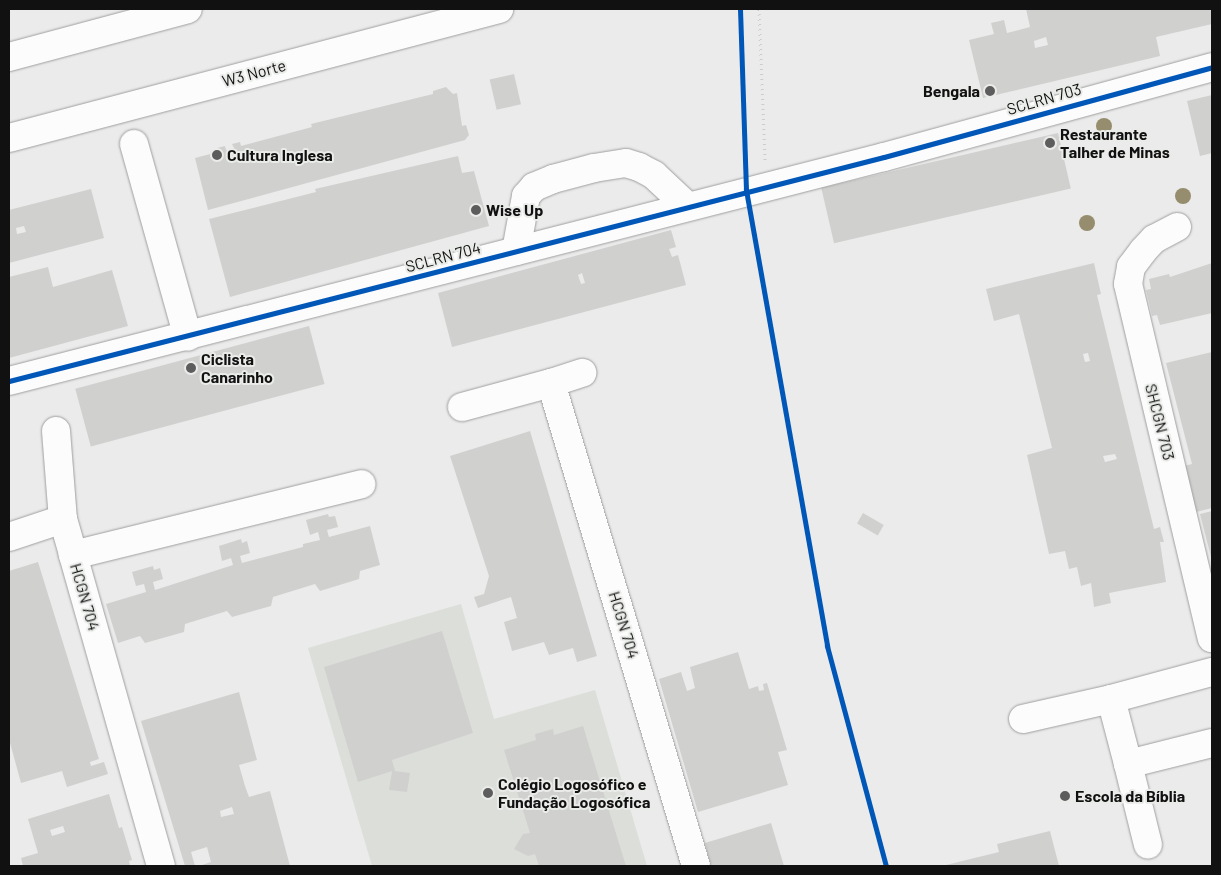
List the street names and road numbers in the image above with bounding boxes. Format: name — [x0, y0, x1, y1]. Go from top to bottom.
street label: W3 Norte — [220, 55, 288, 91]
street label: SCLRN 703 — [1004, 79, 1084, 119]
street label: SCLRN 704 — [403, 238, 483, 276]
street label: SHCGN 703 — [1141, 382, 1179, 462]
street label: HCGN 704 — [66, 561, 104, 633]
street label: HCGN 704 — [605, 589, 643, 661]

